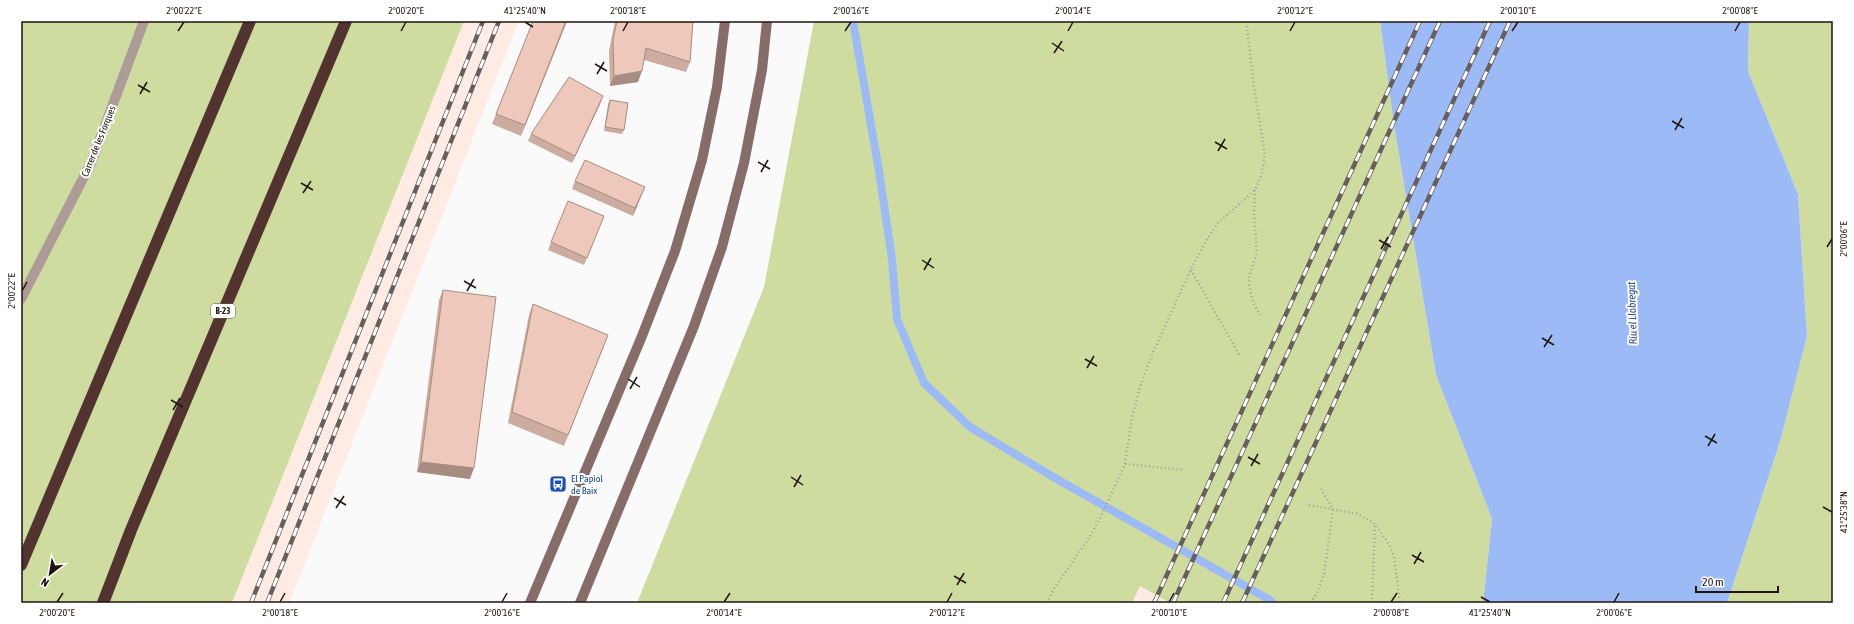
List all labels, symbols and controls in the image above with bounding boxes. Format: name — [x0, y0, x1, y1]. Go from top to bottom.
text: 2°00'22"E — [166, 5, 202, 16]
text: 2°00'20"E — [388, 5, 424, 16]
text: 41°25'40"N — [504, 5, 546, 16]
text: 2°00'18"E — [610, 5, 646, 16]
text: 2°00'16"E — [833, 5, 869, 16]
text: 2°00'14"E — [1055, 5, 1091, 16]
text: 2°00'12"E — [1277, 5, 1313, 16]
text: 2°00'10"E — [1500, 5, 1536, 16]
text: 2°00'08"E — [1722, 5, 1758, 16]
street label: Carrer de les Forques — [79, 104, 118, 178]
text: 2°00'06"E — [1838, 221, 1849, 257]
text: 2°00'22"E — [6, 273, 17, 309]
water label: Riu el Llobregat — [1625, 281, 1639, 344]
road number: B-23 — [211, 304, 235, 318]
place label: El Papiol de Baix — [571, 473, 603, 496]
bus stop icon: El Papiol de Baix — [548, 474, 568, 494]
text: 41°25'38"N — [1838, 491, 1849, 533]
north arrow — [30, 554, 70, 594]
scale bar — [1696, 568, 1778, 594]
text: 20 m — [1702, 575, 1724, 589]
text: N — [39, 576, 51, 589]
text: 2°00'20"E — [39, 607, 75, 618]
text: 2°00'18"E — [262, 607, 298, 618]
text: 2°00'16"E — [484, 607, 520, 618]
text: 2°00'14"E — [706, 607, 742, 618]
text: 2°00'12"E — [929, 607, 965, 618]
text: 2°00'10"E — [1151, 607, 1187, 618]
text: 2°00'08"E — [1373, 607, 1409, 618]
text: 41°25'40"N — [1469, 607, 1511, 618]
text: 2°00'06"E — [1596, 607, 1632, 618]

